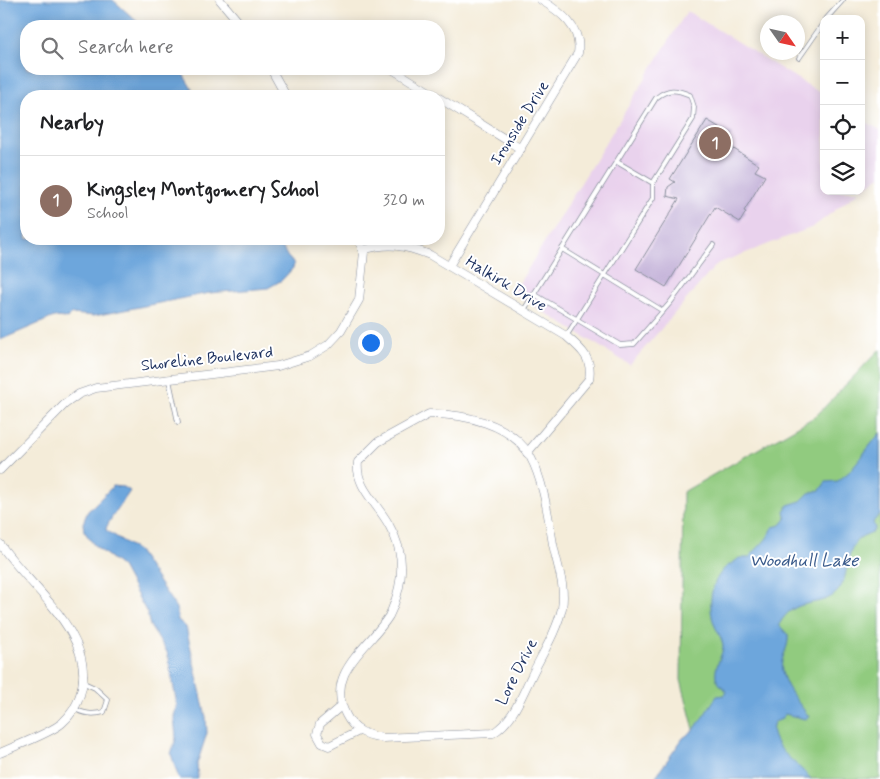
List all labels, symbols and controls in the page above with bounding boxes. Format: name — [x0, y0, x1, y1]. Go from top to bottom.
north arrow — [760, 15, 805, 60]
map controls — [820, 15, 865, 195]
button: + — [820, 15, 865, 60]
search box — [20, 20, 445, 75]
icon: search — [38, 34, 66, 62]
text: Search here — [78, 35, 174, 60]
button: − — [820, 60, 865, 105]
street label: Ironside Drive — [486, 77, 554, 169]
button: locate — [820, 105, 865, 150]
text: Nearby — [40, 109, 104, 137]
pin: 1 — [699, 124, 731, 162]
button: layers — [820, 150, 865, 195]
text: Kingsley Montgomery School — [87, 178, 319, 203]
text: 1 — [52, 190, 60, 211]
text: 320 m — [383, 190, 425, 211]
text: School — [87, 203, 128, 224]
street label: Halkirk Drive — [461, 252, 551, 316]
your location — [358, 330, 384, 356]
street label: Shoreline Boulevard — [140, 342, 274, 376]
water label: Woodhull Lake — [750, 549, 859, 573]
street label: Lore Drive — [491, 635, 543, 709]

